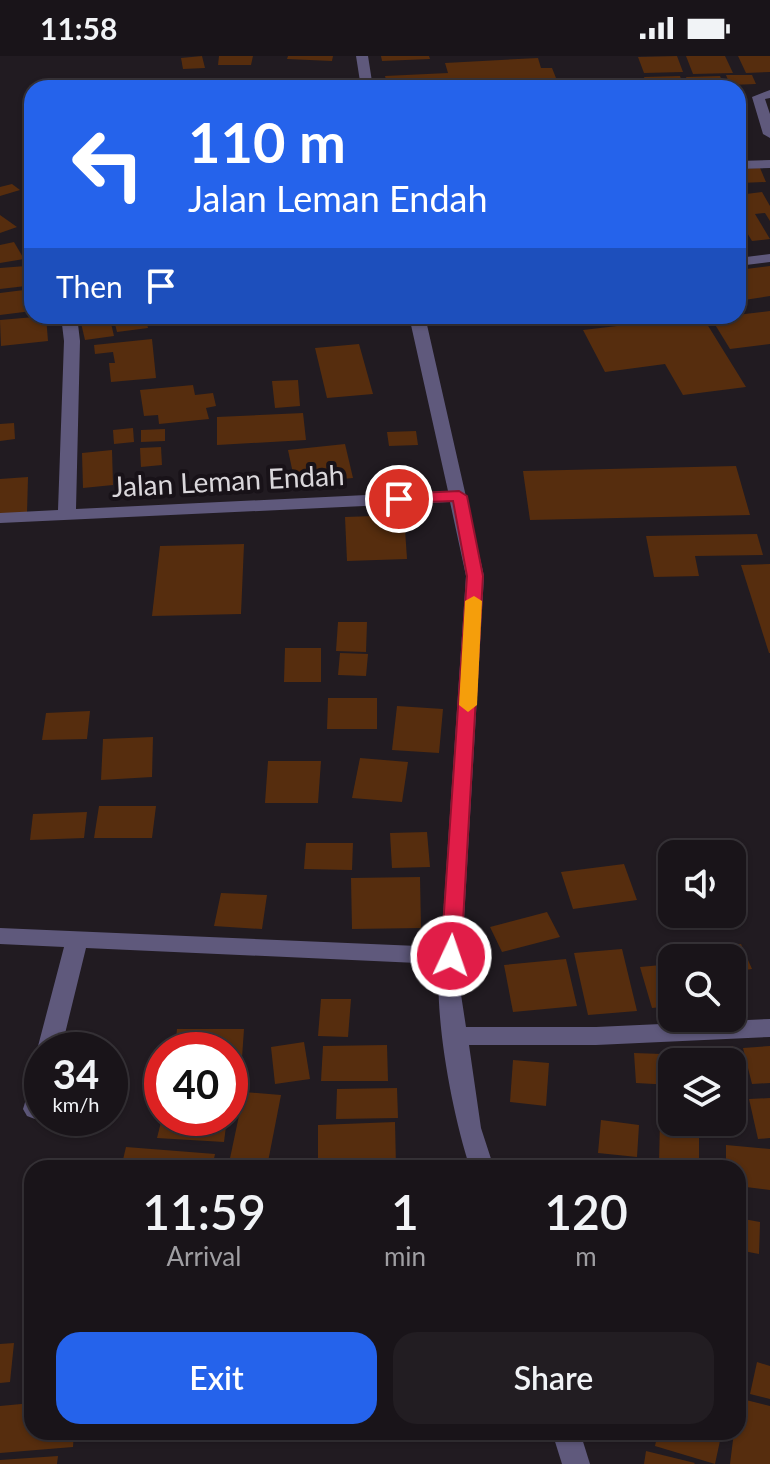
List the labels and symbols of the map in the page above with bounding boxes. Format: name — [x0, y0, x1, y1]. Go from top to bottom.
street label: Jalan Leman Endah — [111, 457, 345, 503]
pin — [365, 465, 433, 533]
position arrow — [409, 914, 493, 998]
speed limit sign: 40 — [144, 1032, 248, 1136]

